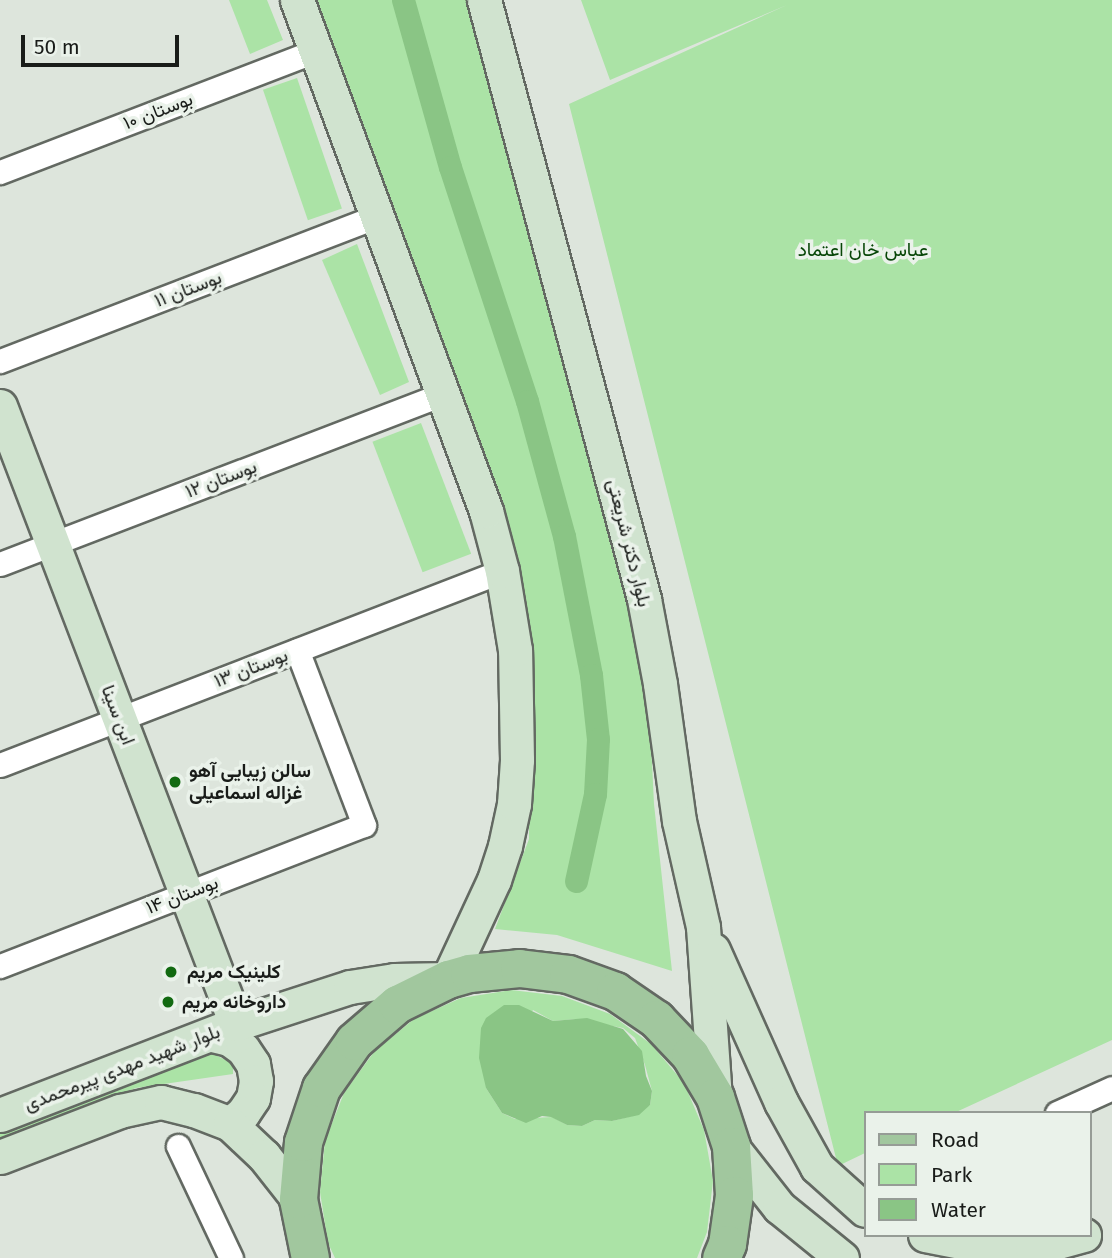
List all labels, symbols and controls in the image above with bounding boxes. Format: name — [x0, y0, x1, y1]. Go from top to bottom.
scale bar — [24, 21, 182, 65]
text: 50 m — [34, 34, 80, 60]
street label: بوستان ۱۰ — [120, 87, 196, 135]
park label: عباس خان اعتماد — [798, 239, 928, 261]
street label: بوستان ۱۱ — [151, 266, 225, 312]
street label: بوستان ۱۲ — [182, 455, 260, 503]
street label: بلوار دکتر شریعتی — [602, 477, 656, 609]
street label: بوستان ۱۳ — [211, 644, 291, 692]
street label: ابن سینا — [96, 682, 140, 748]
place label: سالن زیبایی آهو غزاله اسماعیلی — [189, 760, 311, 804]
marker: سالن زیبایی آهو غزاله اسماعیلی — [167, 774, 183, 790]
street label: بوستان ۱۴ — [143, 871, 221, 919]
place label: کلینیک مریم — [187, 961, 281, 983]
marker: کلینیک مریم — [161, 962, 181, 982]
place label: داروخانه مریم — [182, 991, 286, 1013]
marker: داروخانه مریم — [160, 994, 176, 1010]
street label: بلوار شهید مهدی پیرمحمدی — [21, 1020, 223, 1116]
legend — [864, 1111, 1091, 1237]
text: Road — [931, 1127, 979, 1153]
text: Park — [931, 1162, 972, 1188]
text: Water — [931, 1197, 986, 1223]

